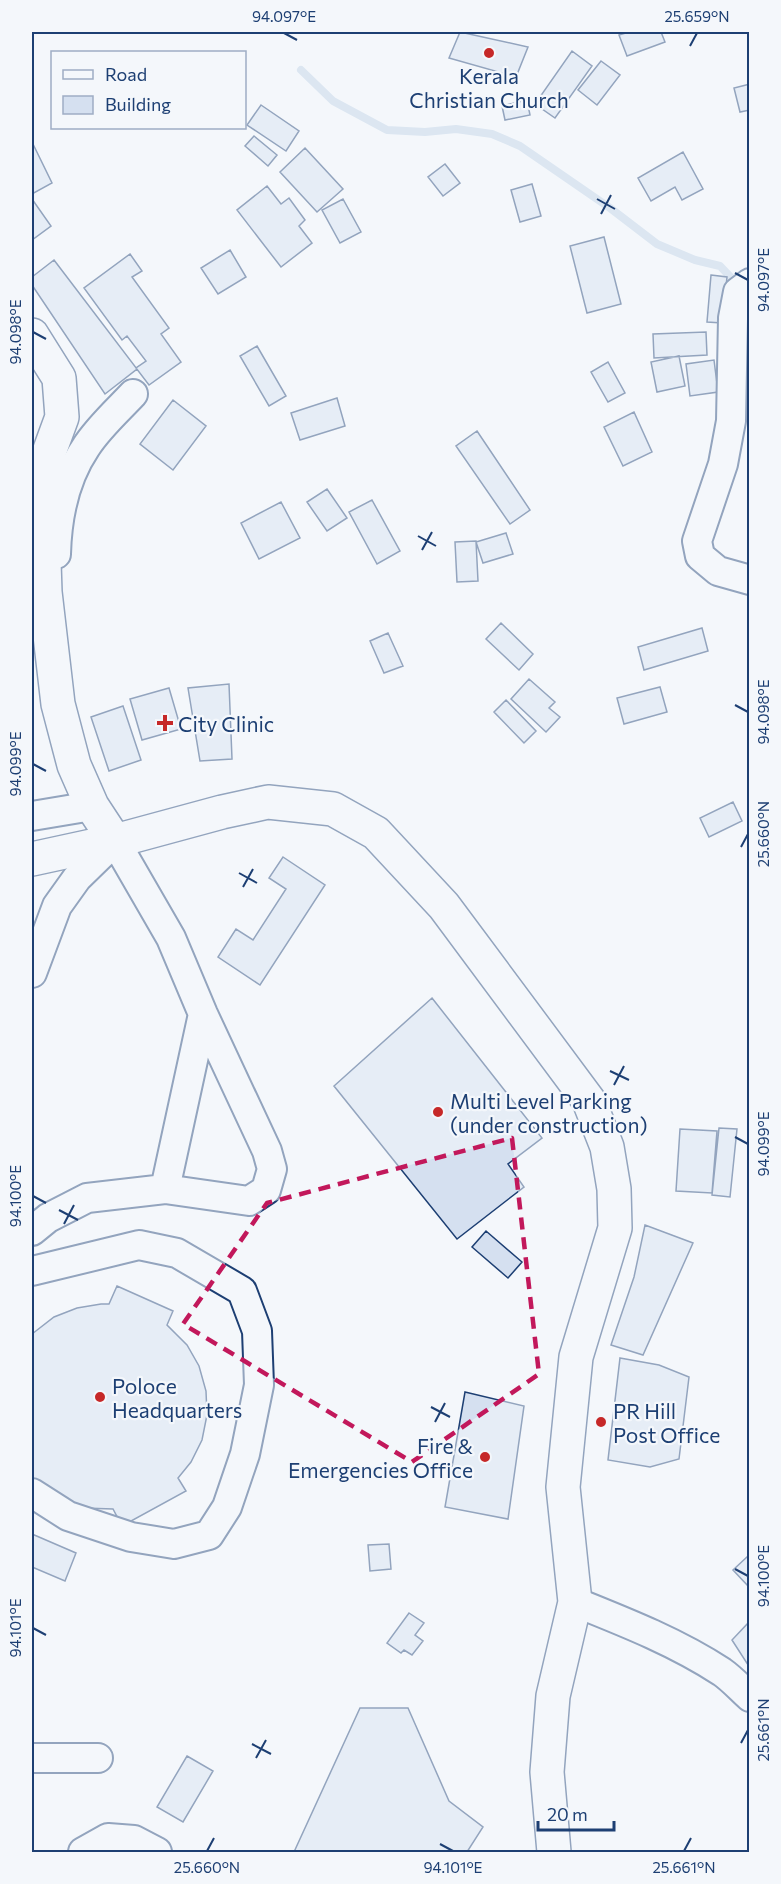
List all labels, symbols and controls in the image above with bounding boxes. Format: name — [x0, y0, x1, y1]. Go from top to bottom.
text: 94.097°E — [252, 7, 316, 25]
text: 25.659°N — [664, 7, 730, 25]
marker: Kerala Christian Church — [482, 46, 496, 60]
legend — [51, 51, 246, 129]
text: Road — [105, 63, 147, 85]
place label: Kerala Christian Church — [409, 63, 569, 112]
text: Building — [105, 93, 171, 115]
text: 94.097°E — [754, 248, 772, 312]
text: 94.098°E — [6, 299, 24, 365]
text: 94.098°E — [754, 679, 772, 745]
place label: City Clinic — [178, 711, 274, 736]
marker: City Clinic — [156, 714, 174, 732]
text: 94.099°E — [6, 731, 24, 797]
text: 25.660°N — [754, 801, 772, 867]
place label: Multi Level Parking (under construction) — [450, 1088, 648, 1137]
marker: Multi Level Parking (under construction) — [431, 1105, 445, 1119]
text: 94.099°E — [754, 1111, 772, 1177]
text: 94.100°E — [6, 1165, 24, 1227]
place label: Poloce Headquarters — [112, 1373, 242, 1422]
marker: Poloce Headquarters — [93, 1390, 107, 1404]
place label: PR Hill Post Office — [613, 1398, 720, 1447]
marker: PR Hill Post Office — [594, 1415, 608, 1429]
place label: Fire & Emergencies Office — [288, 1433, 474, 1482]
marker: Fire & Emergencies Office — [478, 1450, 492, 1464]
text: 94.100°E — [754, 1545, 772, 1607]
text: 94.101°E — [6, 1598, 24, 1658]
text: 25.661°N — [754, 1698, 772, 1762]
scale bar — [538, 1794, 614, 1832]
text: 20 m — [547, 1803, 588, 1825]
text: 25.660°N — [174, 1858, 240, 1876]
text: 94.101°E — [423, 1858, 483, 1876]
text: 25.661°N — [652, 1858, 716, 1876]

